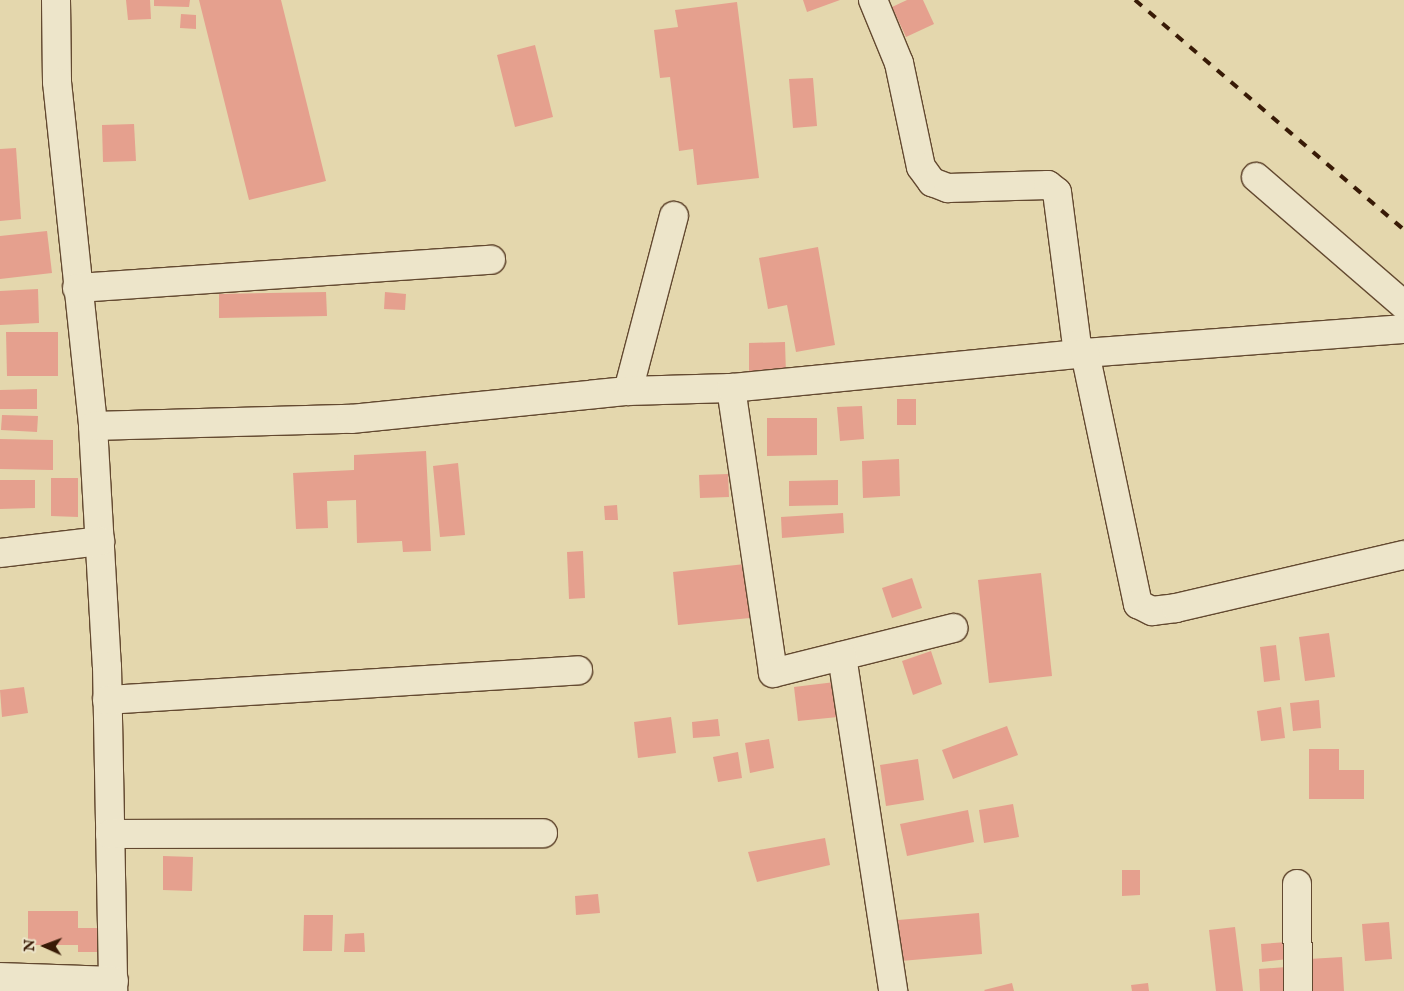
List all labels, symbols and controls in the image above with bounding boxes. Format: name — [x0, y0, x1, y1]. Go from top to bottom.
north arrow — [20, 921, 70, 971]
text: N — [21, 939, 39, 952]

